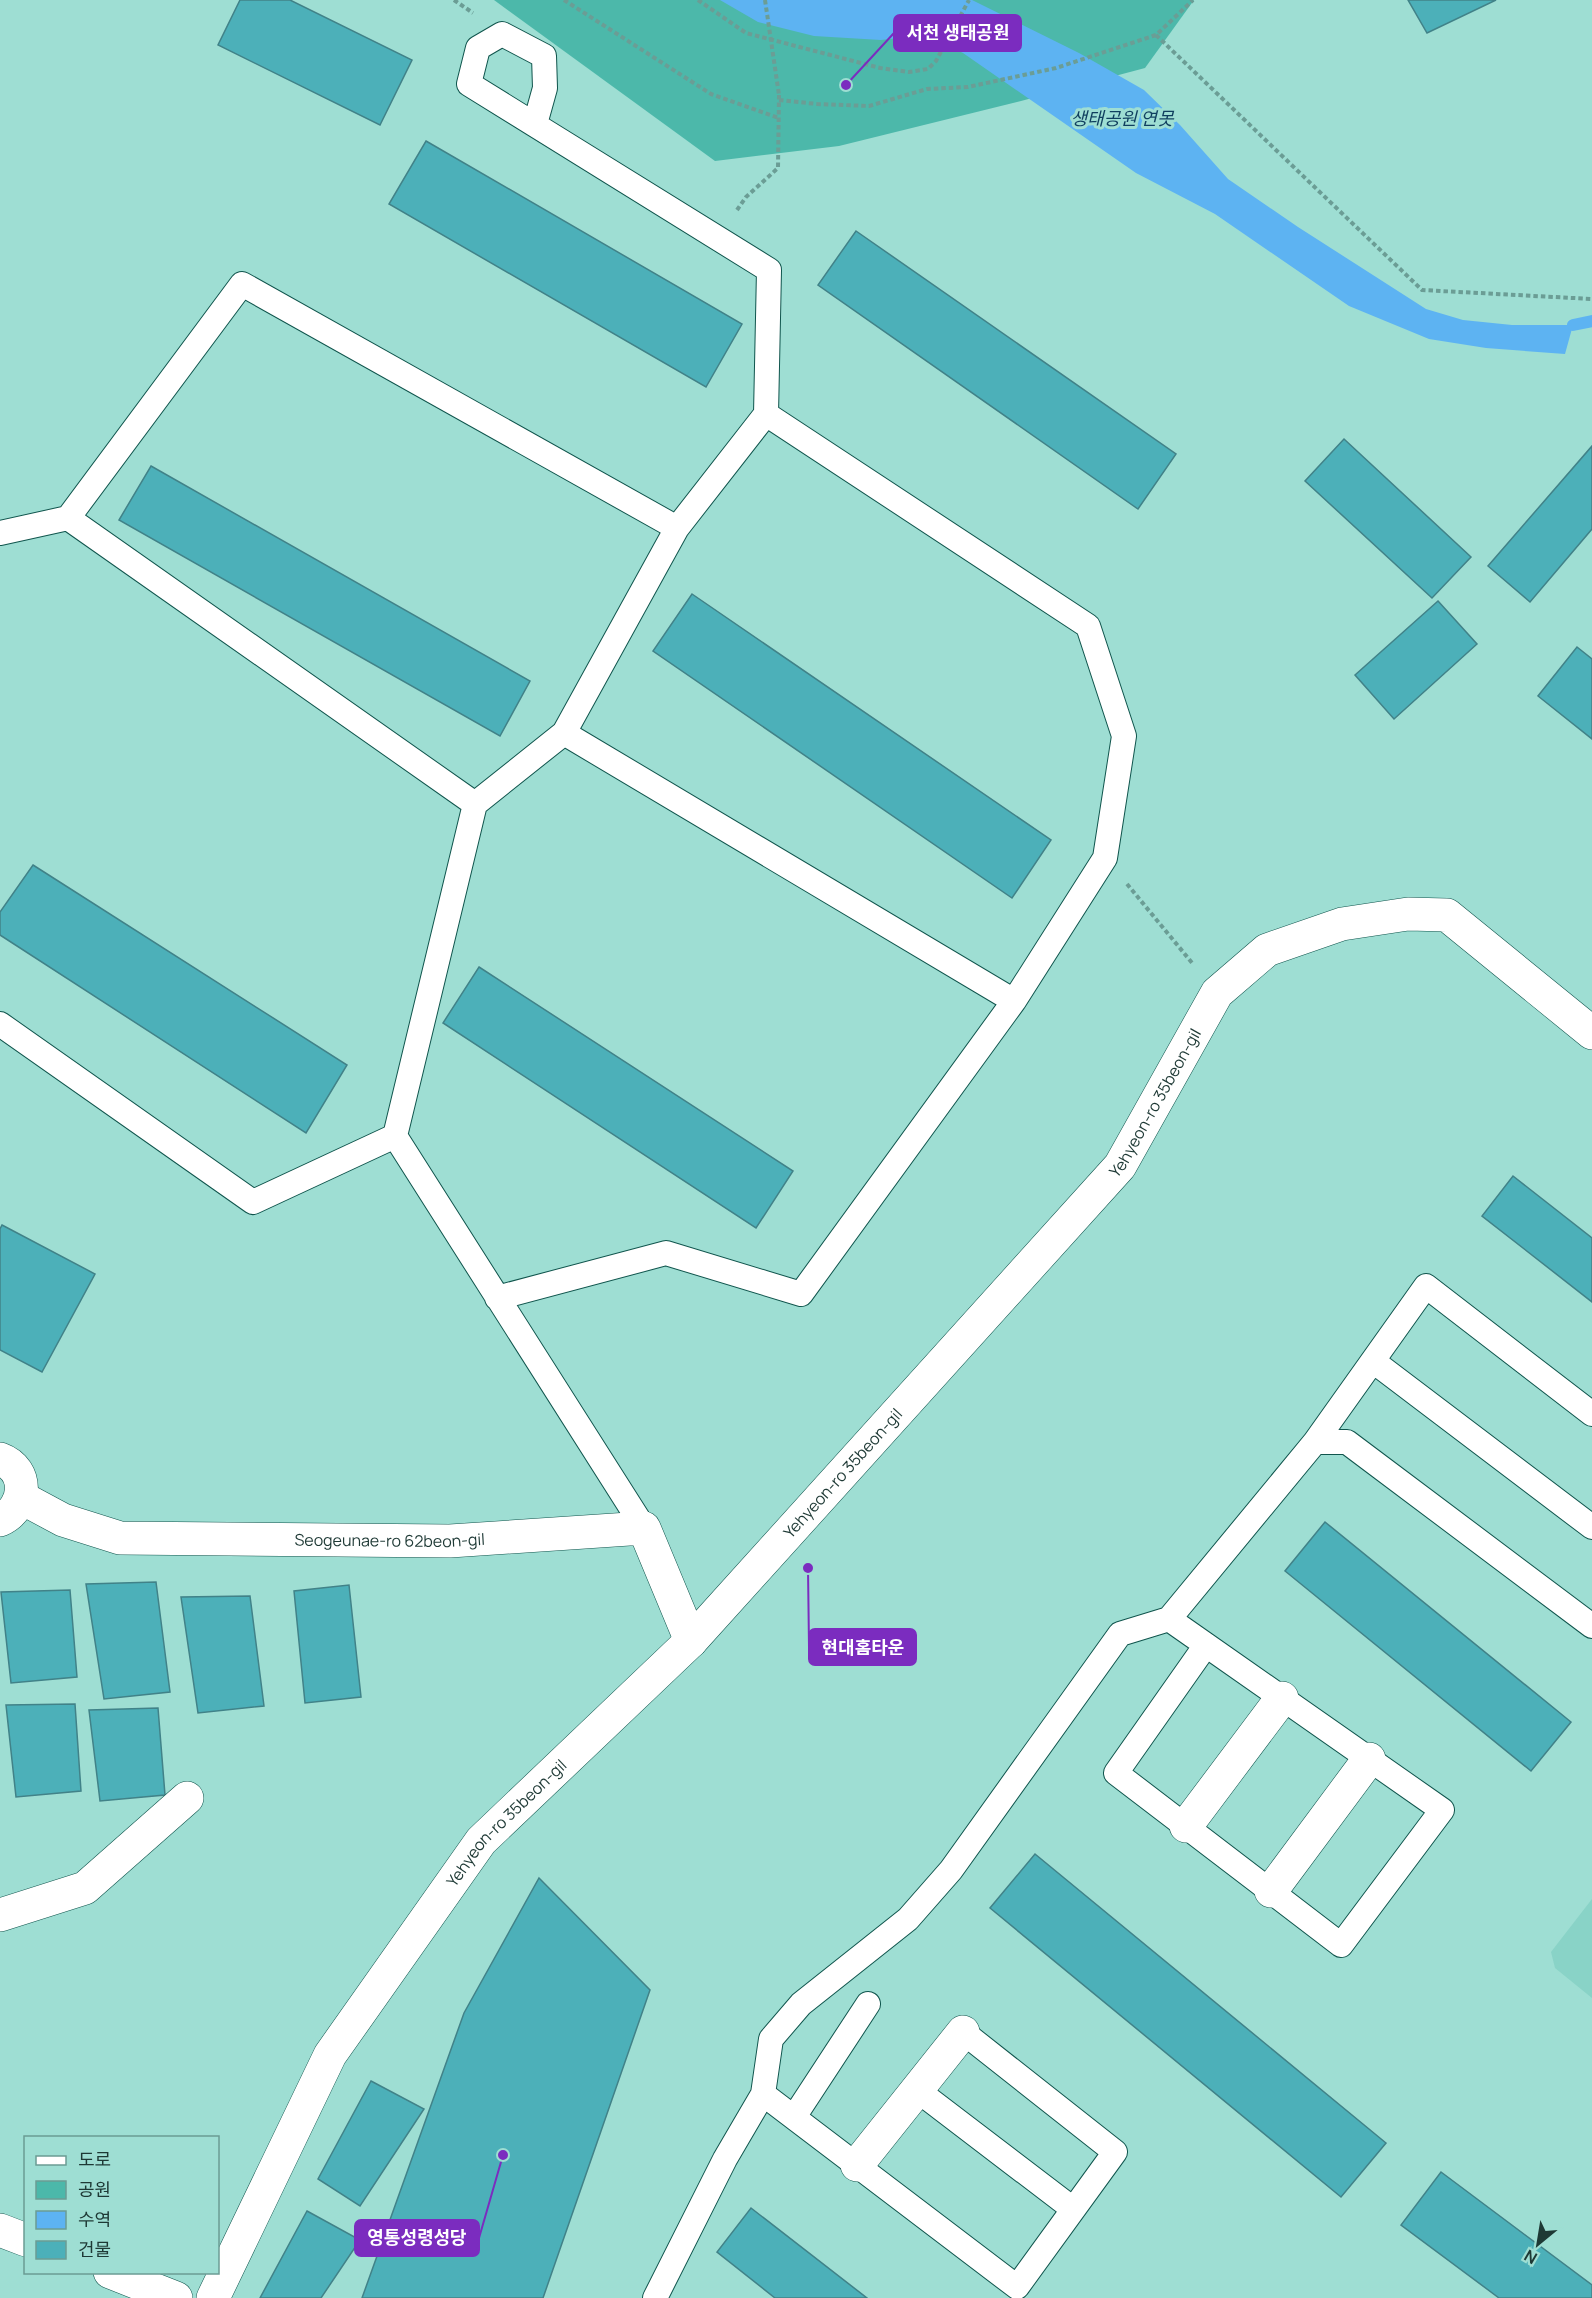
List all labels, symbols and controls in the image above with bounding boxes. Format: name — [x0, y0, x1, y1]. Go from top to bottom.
callout: 서천 생태공원 — [894, 15, 1021, 51]
text: 서천 생태공원 — [907, 20, 1009, 44]
water label: 생태공원 연못 — [1071, 106, 1175, 130]
street label: Yehyeon-ro 35beon-gil — [1104, 1024, 1206, 1182]
street label: Yehyeon-ro 35beon-gil — [778, 1403, 907, 1543]
street label: Seogeunae-ro 62beon-gil — [294, 1528, 486, 1552]
callout: 현대홈타운 — [809, 1629, 916, 1665]
text: 현대홈타운 — [822, 1635, 904, 1659]
street label: Yehyeon-ro 35beon-gil — [441, 1754, 571, 1891]
legend — [24, 2136, 219, 2274]
text: 도로 — [78, 2147, 111, 2171]
text: 공원 — [78, 2177, 111, 2201]
text: 수역 — [78, 2207, 111, 2231]
north arrow — [1508, 2214, 1568, 2274]
callout: 영통성령성당 — [355, 2220, 479, 2256]
text: 영통성령성당 — [367, 2225, 467, 2249]
text: 건물 — [78, 2237, 111, 2261]
text: N — [1520, 2245, 1541, 2269]

